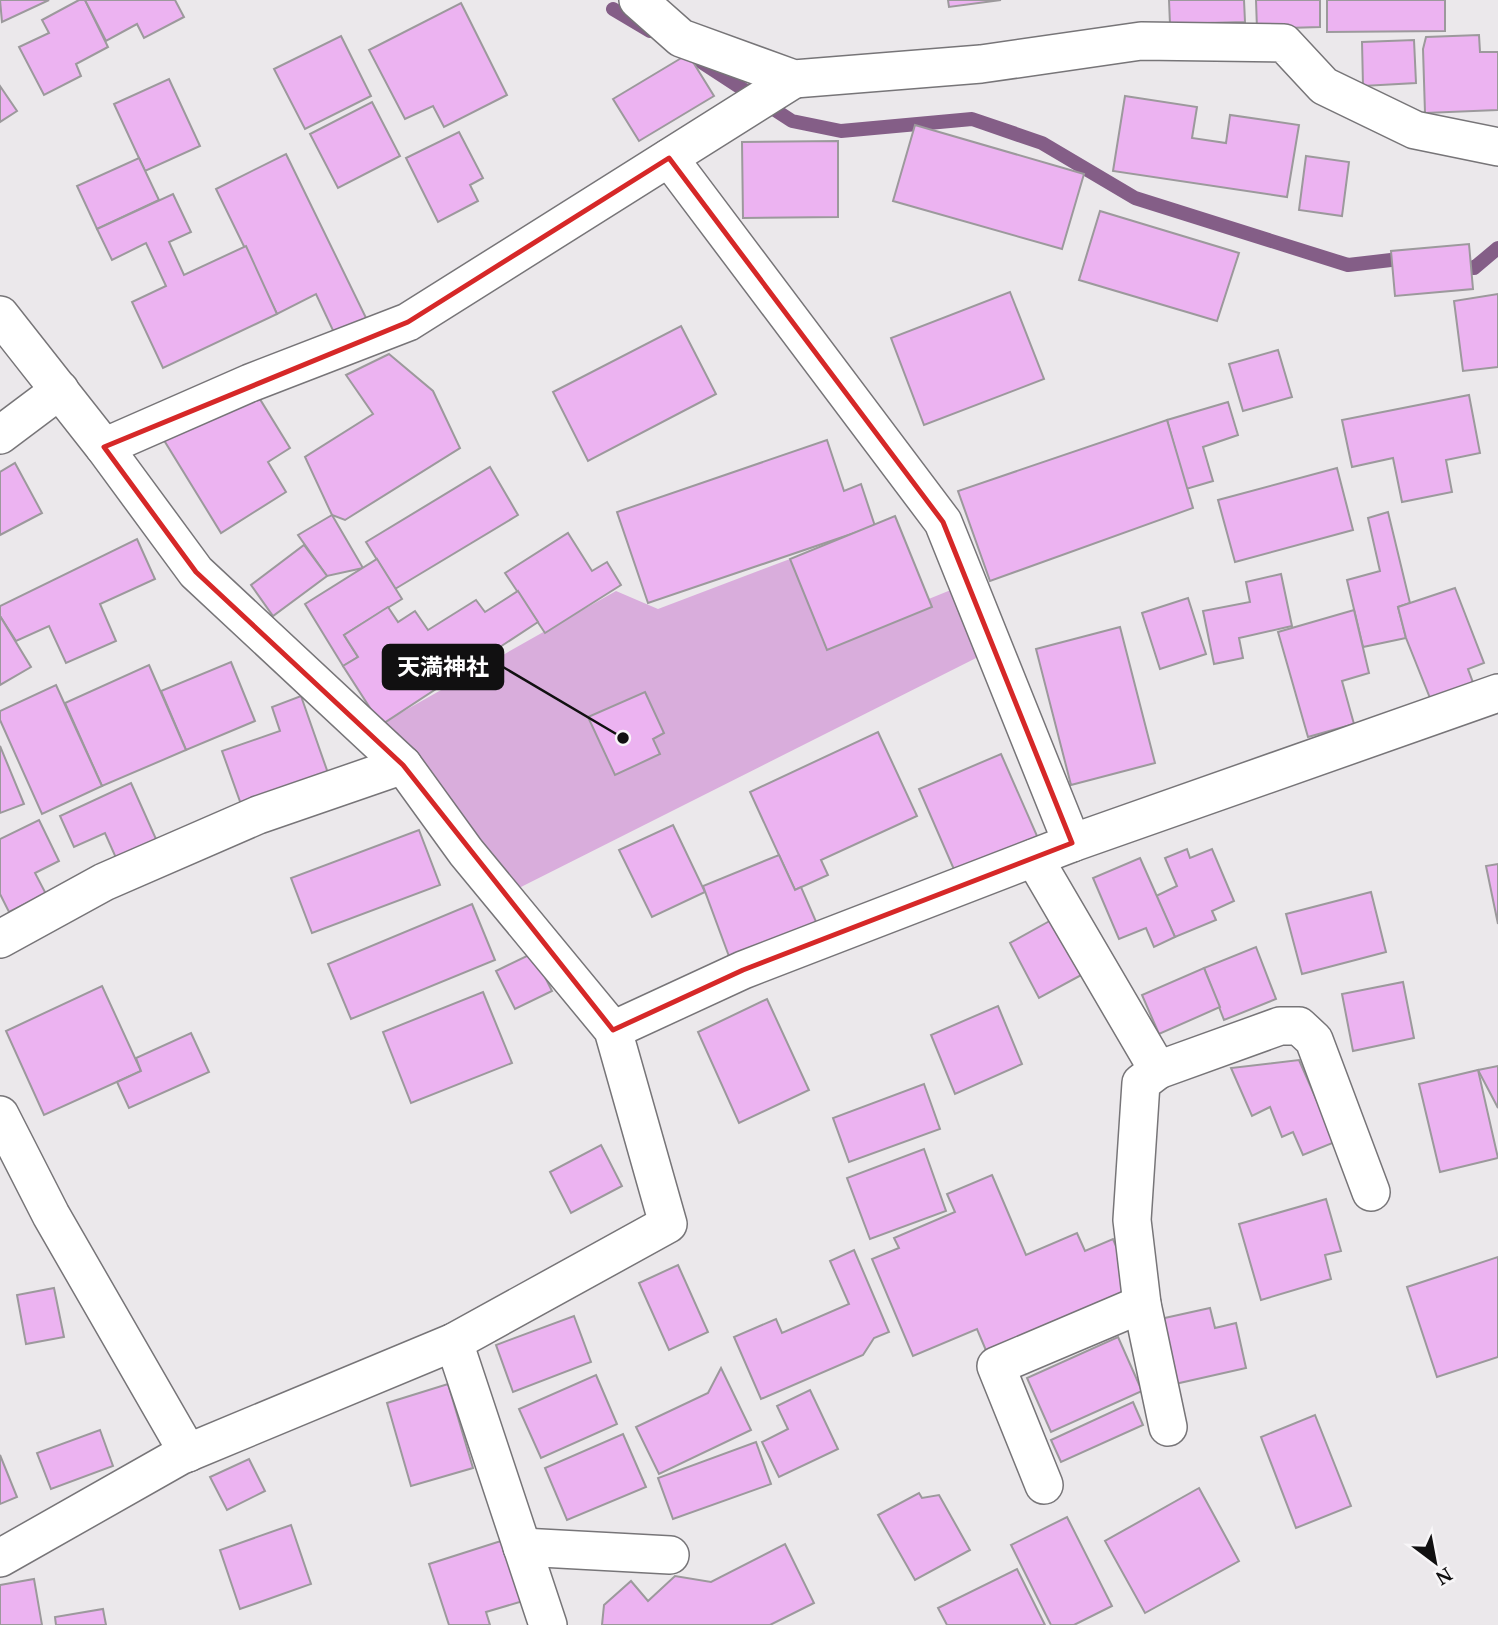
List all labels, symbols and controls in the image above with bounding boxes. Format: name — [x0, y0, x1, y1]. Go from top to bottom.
callout: 天満神社 — [383, 645, 503, 689]
text: 天満神社 — [397, 650, 489, 682]
north arrow — [1400, 1527, 1470, 1597]
text: N — [1431, 1561, 1457, 1591]

